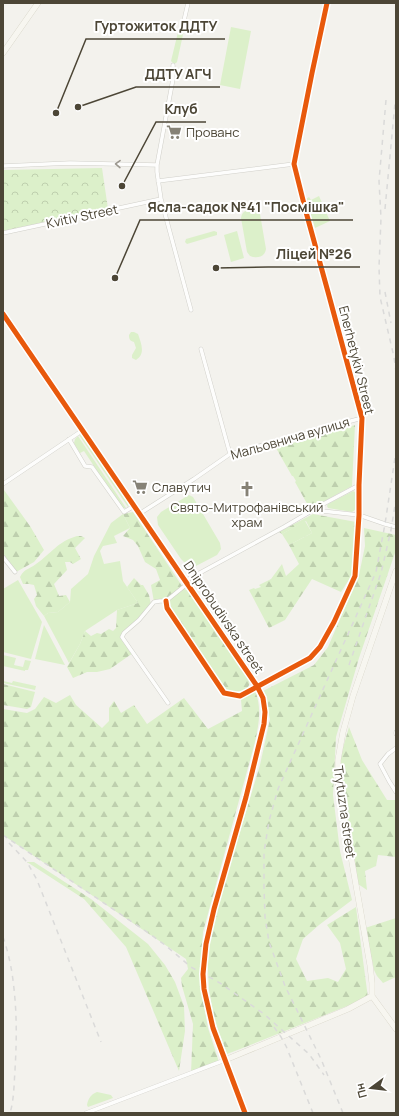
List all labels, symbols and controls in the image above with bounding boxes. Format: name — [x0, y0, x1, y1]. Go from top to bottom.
callout: Гуртожиток ДДТУ — [86, 13, 225, 39]
text: Гуртожиток ДДТУ — [95, 16, 217, 35]
callout: ДДТУ АГЧ — [136, 61, 220, 87]
text: ДДТУ АГЧ — [144, 64, 212, 83]
callout: Клуб — [156, 96, 206, 122]
text: Клуб — [164, 99, 198, 118]
supermarket icon: Прованс — [165, 123, 183, 141]
place label: Прованс — [186, 123, 239, 141]
one-way arrow — [115, 160, 121, 168]
callout: Ясла-садок №41 "Посмішка" — [140, 194, 353, 220]
text: Ясла-садок №41 "Посмішка" — [147, 197, 345, 216]
street label: Kvitiv Street — [44, 200, 120, 232]
callout: Ліцей №26 — [268, 241, 360, 267]
text: Ліцей №26 — [276, 244, 352, 263]
street label: Enerhetykiv Street — [335, 304, 379, 416]
street label: Мальовнича вулиця — [228, 412, 352, 464]
supermarket icon: Славутич — [131, 478, 149, 496]
place label: Славутич — [152, 478, 211, 496]
church icon: Свято-Митрофанівський храм — [238, 480, 256, 498]
place label: Свято-Митрофанівський храм — [171, 498, 324, 531]
street label: Dniprobudivska street — [180, 557, 268, 677]
street label: Trytuzna street — [330, 764, 360, 860]
north arrow — [351, 1068, 391, 1108]
text: Пн — [352, 1081, 370, 1100]

